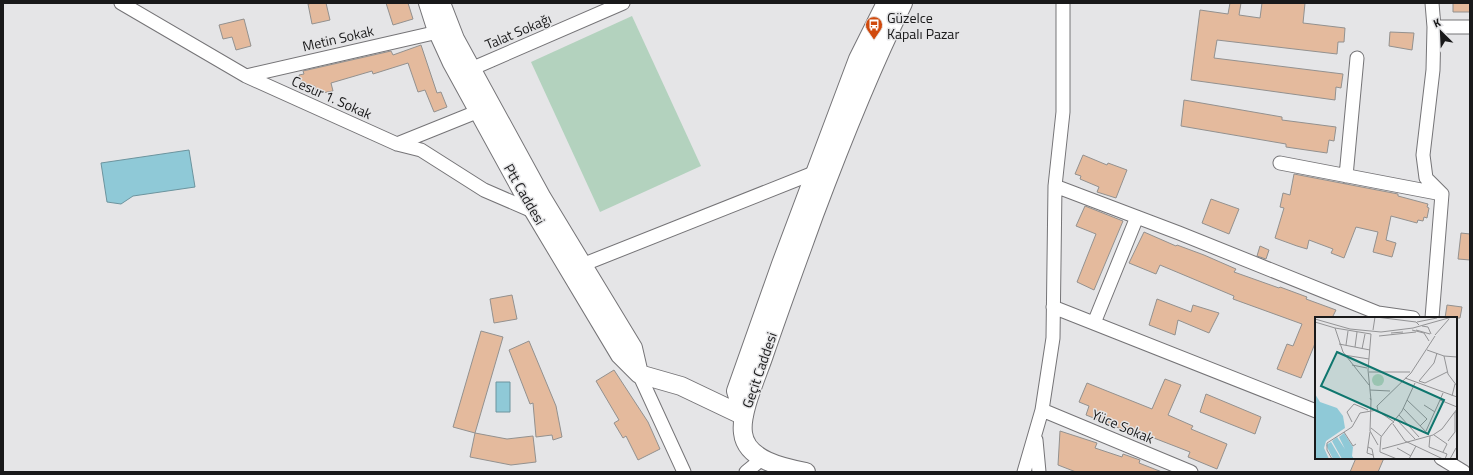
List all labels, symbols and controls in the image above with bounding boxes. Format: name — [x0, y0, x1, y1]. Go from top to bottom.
place label: Güzelce Kapalı Pazar — [887, 7, 959, 44]
street label: Talat Sokağı — [482, 8, 554, 54]
north arrow — [1421, 12, 1461, 52]
text: K — [1431, 14, 1444, 32]
bus stop icon: Güzelce Kapalı Pazar — [864, 15, 884, 40]
street label: Metin Sokak — [300, 20, 376, 56]
street label: Cesur 1. Sokak — [289, 70, 376, 124]
street label: Ptt Caddesi — [499, 160, 551, 228]
inset map — [1315, 317, 1457, 459]
street label: Geçit Caddesi — [736, 329, 782, 411]
street label: Yüce Sokak — [1089, 404, 1158, 449]

